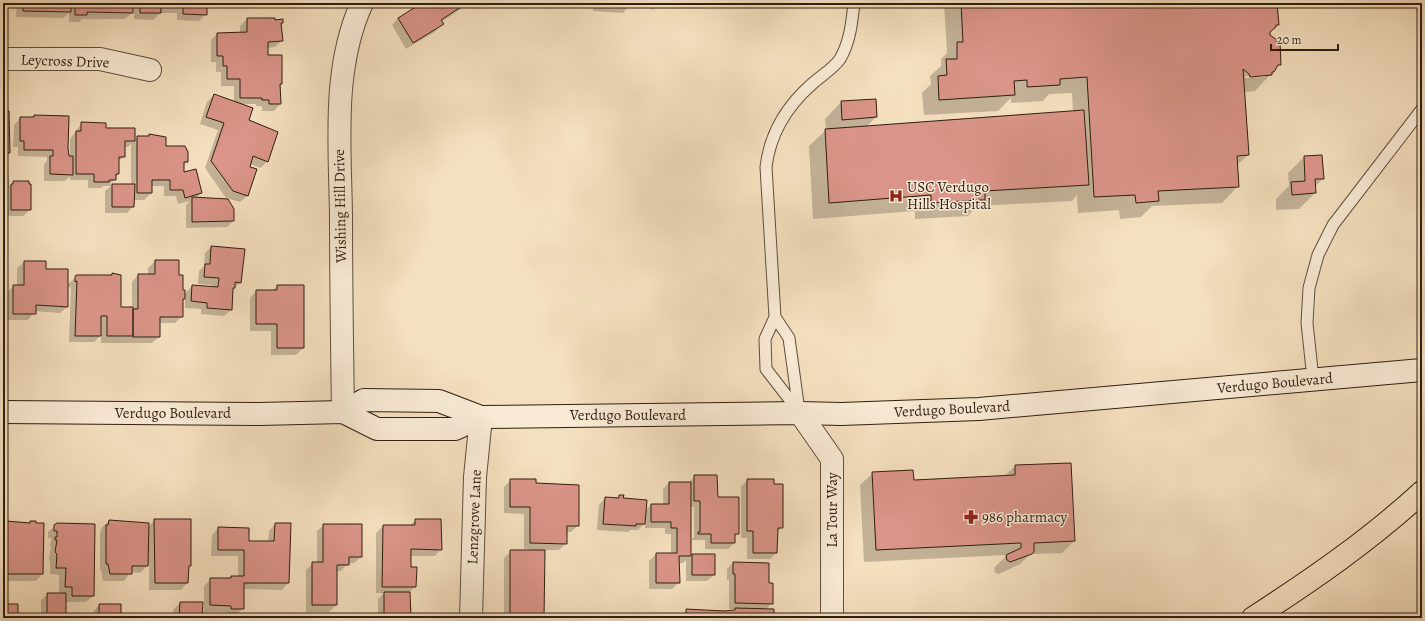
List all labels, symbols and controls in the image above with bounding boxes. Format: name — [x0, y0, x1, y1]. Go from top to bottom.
scale bar — [1271, 26, 1338, 52]
text: 20 m — [1277, 32, 1301, 48]
street label: Leycross Drive — [20, 49, 110, 73]
street label: Wishing Hill Drive — [329, 149, 351, 264]
place label: USC Verdugo Hills Hospital — [907, 177, 991, 214]
hospital icon: USC Verdugo Hills Hospital — [888, 188, 904, 204]
street label: Verdugo Boulevard — [1215, 368, 1335, 398]
street label: Verdugo Boulevard — [892, 396, 1012, 422]
street label: Verdugo Boulevard — [114, 403, 232, 423]
street label: Verdugo Boulevard — [569, 405, 687, 425]
street label: Lenzgrove Lane — [462, 469, 486, 565]
street label: La Tour Way — [822, 472, 842, 548]
place label: 986 pharmacy — [982, 507, 1067, 527]
pharmacy icon: 986 pharmacy — [963, 509, 979, 525]

